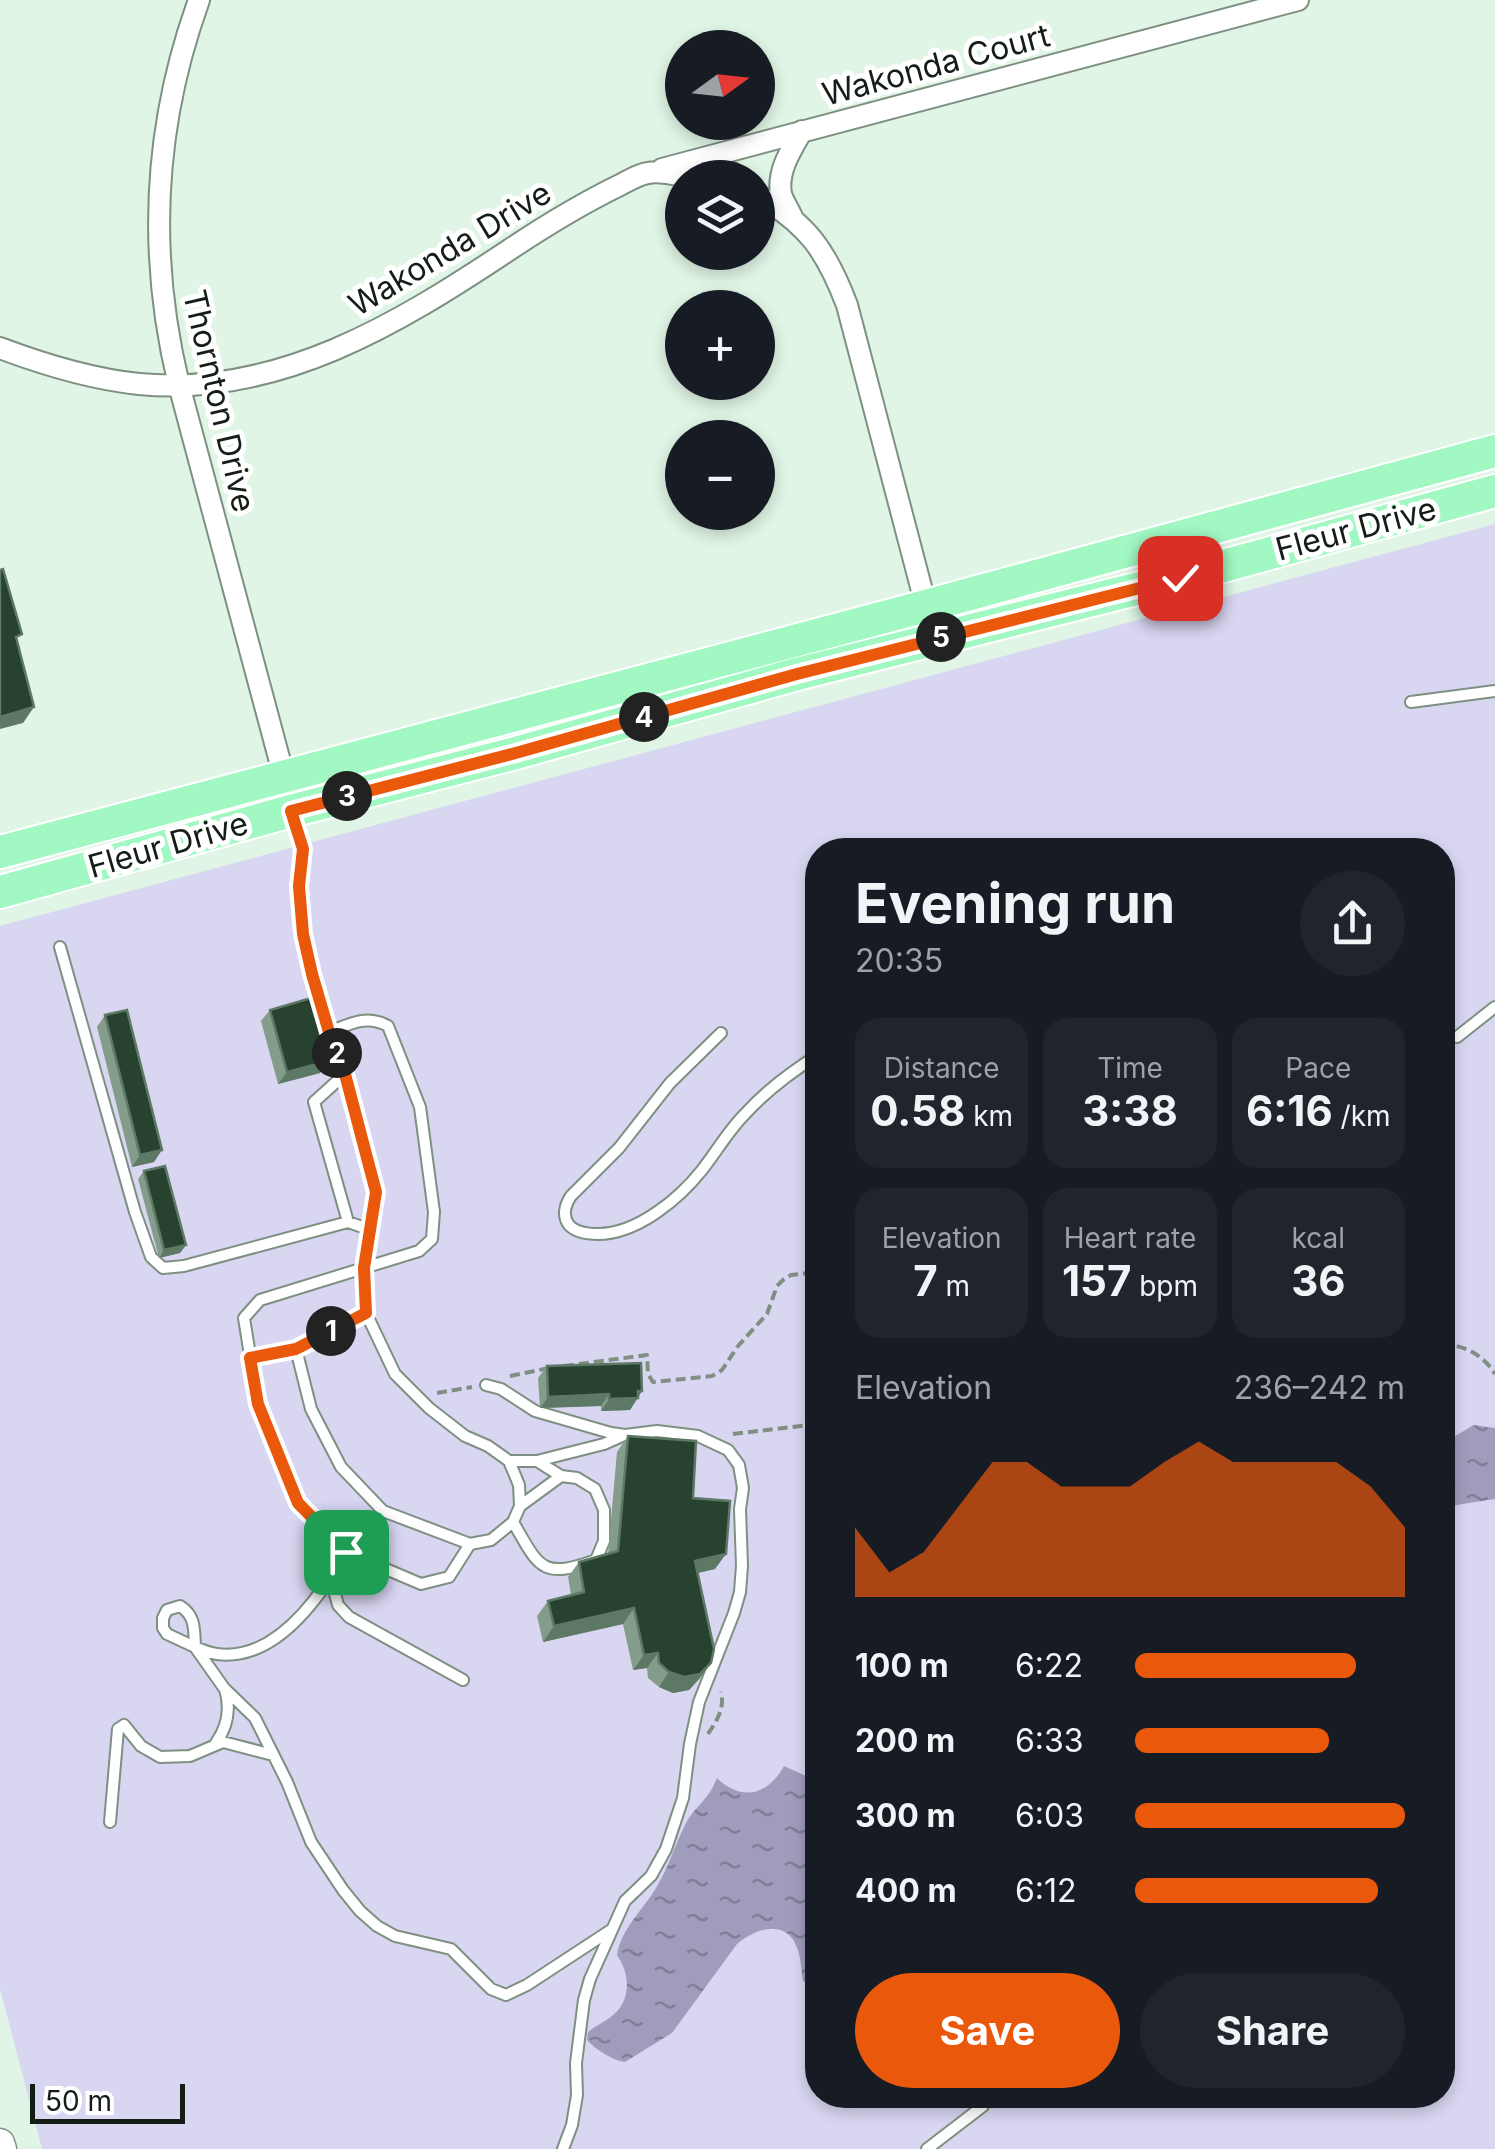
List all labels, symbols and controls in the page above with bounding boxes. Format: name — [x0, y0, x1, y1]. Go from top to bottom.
street label: Wakonda Court — [818, 15, 1054, 114]
north arrow — [665, 30, 775, 140]
map controls — [665, 30, 775, 530]
button: layers — [665, 160, 775, 270]
street label: Wakonda Drive — [342, 173, 558, 324]
street label: Thornton Drive — [175, 286, 264, 516]
button: + — [665, 290, 775, 400]
button: − — [665, 420, 775, 530]
street label: Fleur Drive — [1271, 488, 1440, 569]
pin — [1138, 536, 1223, 621]
icon: check — [1153, 551, 1208, 606]
pin: 5 — [916, 612, 966, 662]
text: 5 — [932, 620, 950, 654]
pin: 4 — [619, 692, 669, 742]
text: 4 — [635, 700, 653, 734]
pin: 3 — [322, 771, 372, 821]
text: 3 — [338, 779, 356, 813]
street label: Fleur Drive — [83, 803, 252, 886]
text: Evening run — [855, 870, 1175, 936]
button: share — [1300, 871, 1405, 976]
text: 20:35 — [855, 941, 943, 980]
pin: 2 — [312, 1028, 362, 1078]
text: 2 — [328, 1036, 346, 1070]
text: Distance — [884, 1051, 999, 1085]
text: Time — [1097, 1051, 1163, 1085]
text: Pace — [1285, 1051, 1351, 1085]
text: 0.58 — [870, 1085, 965, 1136]
text: 3:38 — [1082, 1085, 1178, 1136]
text: 6:16 — [1246, 1085, 1333, 1136]
text: km — [965, 1099, 1013, 1133]
text: /km — [1333, 1099, 1391, 1133]
text: Elevation — [882, 1221, 1002, 1255]
text: Heart rate — [1064, 1221, 1196, 1255]
text: kcal — [1292, 1221, 1345, 1255]
text: 7 — [913, 1255, 938, 1306]
text: 157 — [1062, 1255, 1131, 1306]
text: 36 — [1291, 1255, 1346, 1306]
text: m — [938, 1269, 970, 1303]
text: bpm — [1131, 1269, 1198, 1303]
pin: 1 — [306, 1306, 356, 1356]
text: 1 — [325, 1314, 337, 1348]
text: Elevation — [855, 1368, 992, 1407]
text: 236–242 m — [1234, 1368, 1405, 1407]
pin — [304, 1510, 389, 1595]
icon: arrive — [319, 1525, 374, 1580]
text: 100 m — [855, 1646, 949, 1685]
text: 6:22 — [1015, 1646, 1083, 1685]
text: 200 m — [855, 1721, 955, 1760]
text: 6:33 — [1015, 1721, 1084, 1760]
text: 300 m — [855, 1796, 956, 1835]
text: 6:03 — [1015, 1796, 1084, 1835]
text: 400 m — [855, 1871, 957, 1910]
text: 6:12 — [1015, 1871, 1077, 1910]
button: Save — [855, 1973, 1120, 2088]
button: Share — [1140, 1973, 1405, 2088]
scale bar — [30, 2079, 185, 2124]
text: 50 m — [45, 2084, 112, 2118]

